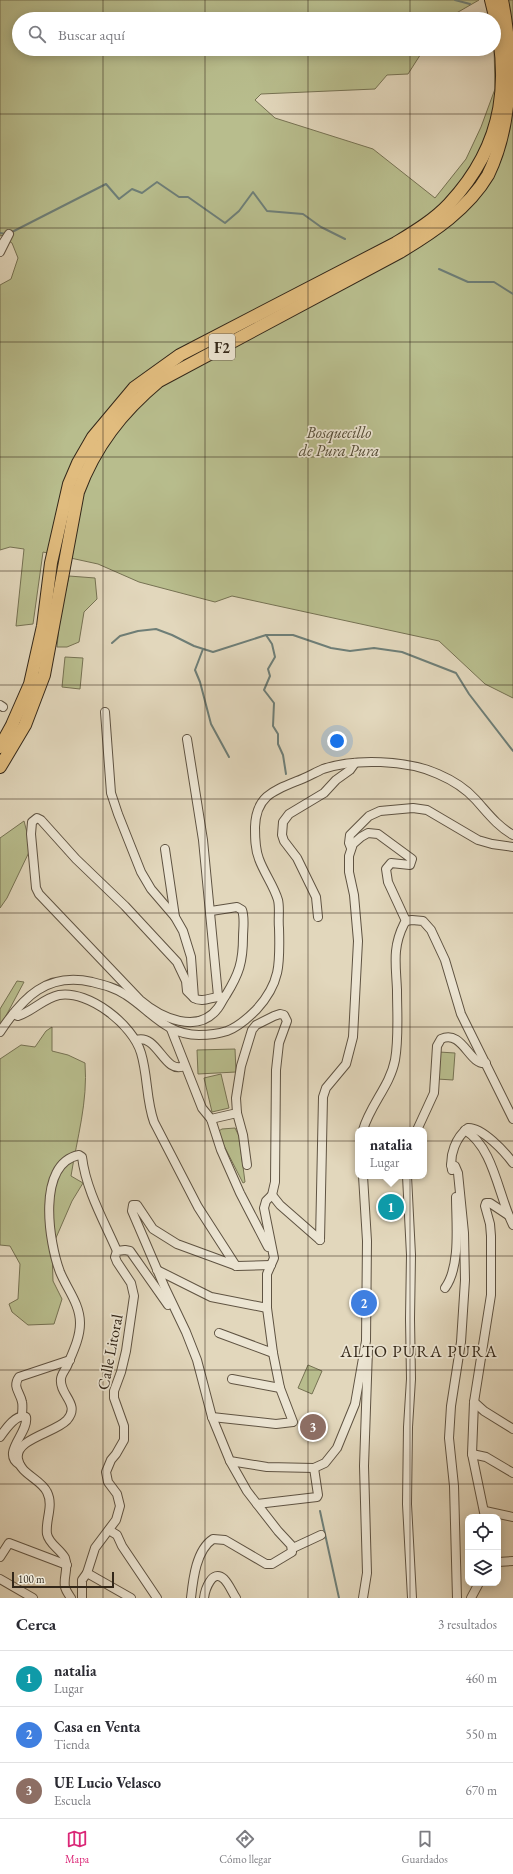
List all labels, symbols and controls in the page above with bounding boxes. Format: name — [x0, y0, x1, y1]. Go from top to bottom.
search box — [12, 12, 501, 56]
icon: search — [26, 23, 48, 45]
text: Buscar aquí — [58, 25, 125, 44]
road number: F2 — [209, 334, 235, 360]
park label: Bosquecillo de Pura Pura — [299, 422, 379, 461]
your location — [327, 731, 347, 751]
popup — [355, 1127, 427, 1179]
text: natalia — [370, 1135, 412, 1154]
text: Lugar — [370, 1154, 399, 1171]
pin: 1 — [378, 1192, 404, 1222]
pin: 2 — [351, 1288, 377, 1318]
street label: Calle Litoral — [92, 1312, 128, 1392]
district label: ALTO PURA PURA — [339, 1340, 498, 1362]
pin: 3 — [300, 1412, 326, 1442]
map controls — [465, 1514, 501, 1586]
button: locate — [465, 1514, 501, 1550]
button: layers — [465, 1550, 501, 1586]
scale bar — [12, 1570, 114, 1589]
text: 100 m — [18, 1572, 45, 1586]
text: Cerca — [16, 1613, 56, 1635]
text: 3 resultados — [438, 1616, 497, 1633]
text: natalia — [54, 1661, 97, 1680]
text: 1 — [26, 1670, 32, 1687]
text: 460 m — [466, 1670, 497, 1687]
text: Lugar — [54, 1680, 84, 1697]
text: Casa en Venta — [54, 1717, 140, 1736]
text: 2 — [26, 1726, 32, 1743]
text: 550 m — [466, 1726, 497, 1743]
text: Tienda — [54, 1736, 90, 1753]
text: UE Lucio Velasco — [54, 1773, 161, 1792]
text: 3 — [26, 1782, 32, 1799]
text: 670 m — [466, 1782, 497, 1799]
text: Escuela — [54, 1792, 91, 1809]
tab: Mapa — [65, 1828, 89, 1866]
tab: Cómo llegar — [219, 1828, 271, 1866]
tab: Guardados — [401, 1828, 448, 1866]

